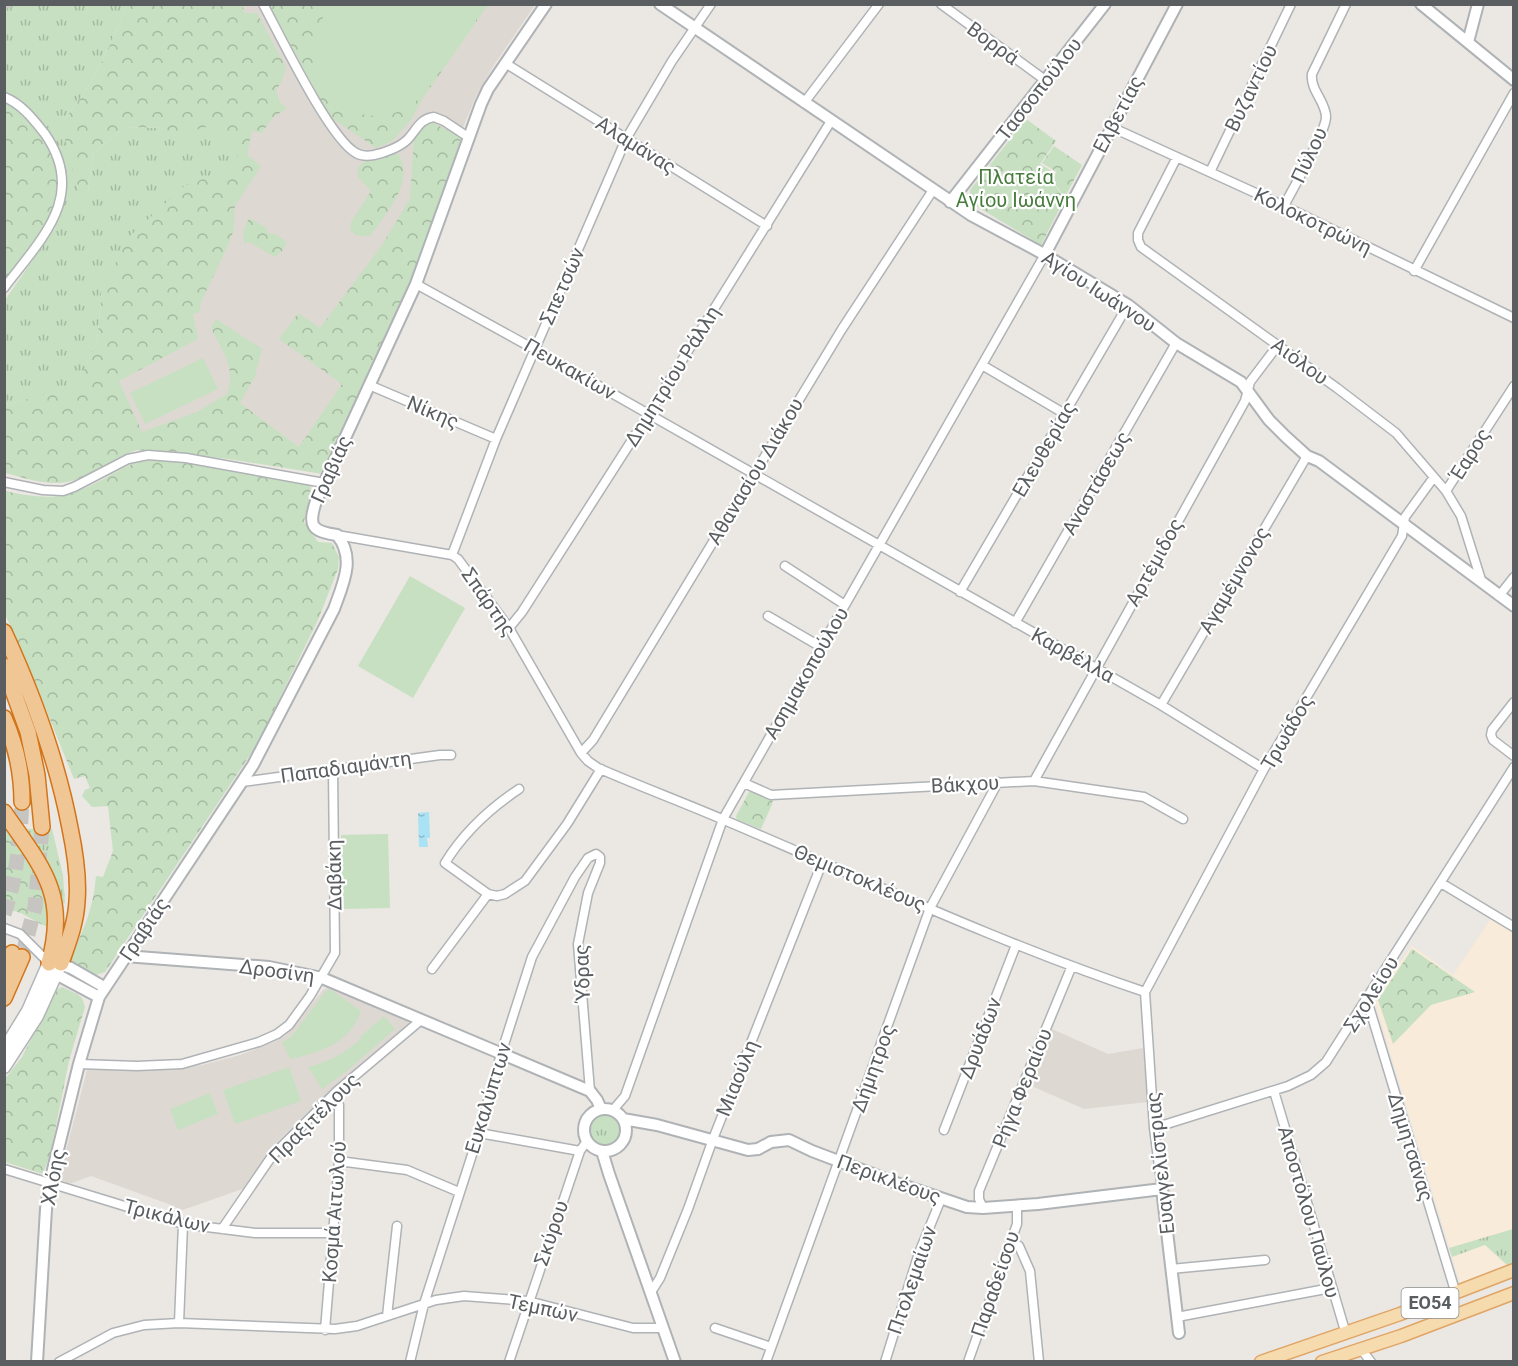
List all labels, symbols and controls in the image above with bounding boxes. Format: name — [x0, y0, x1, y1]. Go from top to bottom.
street label: Βορρά — [963, 16, 1024, 70]
street label: Τασσοπούλου — [991, 33, 1087, 145]
street label: Βυζαντίου — [1220, 41, 1282, 135]
street label: Ελβετίας — [1088, 71, 1148, 157]
street label: Αλαμάνας — [592, 111, 680, 179]
street label: Πύλου — [1286, 123, 1332, 187]
park label: Πλατεία Αγίου Ιωάννη — [956, 165, 1076, 212]
street label: Κολοκοτρώνη — [1250, 182, 1376, 260]
street label: Σπετσών — [534, 243, 590, 328]
street label: Αγίου Ιωάννου — [1037, 245, 1161, 337]
street label: Δημητρίου Ράλλη — [619, 301, 725, 451]
street label: Αιόλου — [1267, 332, 1333, 390]
street label: Πευκακίων — [520, 333, 620, 405]
street label: Νίκης — [403, 390, 463, 434]
street label: Αθανασίου Διάκου — [702, 393, 808, 549]
street label: Ελευθερίας — [1007, 397, 1081, 501]
street label: Έαρος — [1444, 423, 1495, 486]
street label: Αναστάσεως — [1057, 427, 1135, 539]
street label: Γραβιάς — [306, 432, 356, 506]
street label: Αρτέμιδος — [1120, 514, 1188, 610]
street label: Αγαμέμνονος — [1194, 522, 1274, 638]
street label: Σπάρτης — [457, 563, 521, 641]
street label: Ασημακοπούλου — [758, 603, 854, 743]
street label: Καρβέλλα — [1027, 622, 1119, 688]
street label: Τρωάδος — [1256, 690, 1318, 774]
street label: Παπαδιαμάντη — [279, 746, 413, 788]
street label: Βάκχου — [930, 770, 1000, 798]
street label: Δαβάκη — [321, 839, 347, 911]
street label: Θεμιστοκλέους — [790, 839, 930, 917]
street label: Γραβιάς — [114, 893, 174, 965]
street label: Ύδρας — [569, 944, 595, 1004]
street label: Σχολείου — [1338, 952, 1404, 1036]
street label: Δροσίνη — [238, 954, 316, 988]
street label: Δρυάδων — [954, 994, 1007, 1082]
street label: Δήμητρος — [846, 1021, 900, 1115]
street label: Ρήγα Φεραίου — [987, 1025, 1057, 1151]
street label: Μιαούλη — [711, 1036, 763, 1120]
street label: Ευκαλύπτων — [460, 1039, 516, 1156]
street label: Πραξιτέλους — [264, 1068, 364, 1168]
street label: Ευαγγελίστριας — [1141, 1090, 1179, 1236]
street label: Δημητσάνας — [1383, 1090, 1439, 1204]
street label: Αποστόλου Παύλου — [1273, 1123, 1345, 1301]
street label: Κοσμά Αιτωλού — [317, 1140, 351, 1284]
street label: Χλόης — [36, 1147, 70, 1207]
street label: Περικλέους — [834, 1149, 944, 1209]
street label: Τρικάλων — [121, 1194, 213, 1238]
street label: Σκύρου — [529, 1197, 573, 1269]
street label: Πτολεμαίων — [882, 1222, 942, 1337]
street label: Παραδείσου — [966, 1228, 1024, 1340]
road number: ΕΟ54 — [1402, 1288, 1458, 1318]
street label: Τεμπών — [506, 1289, 580, 1327]

